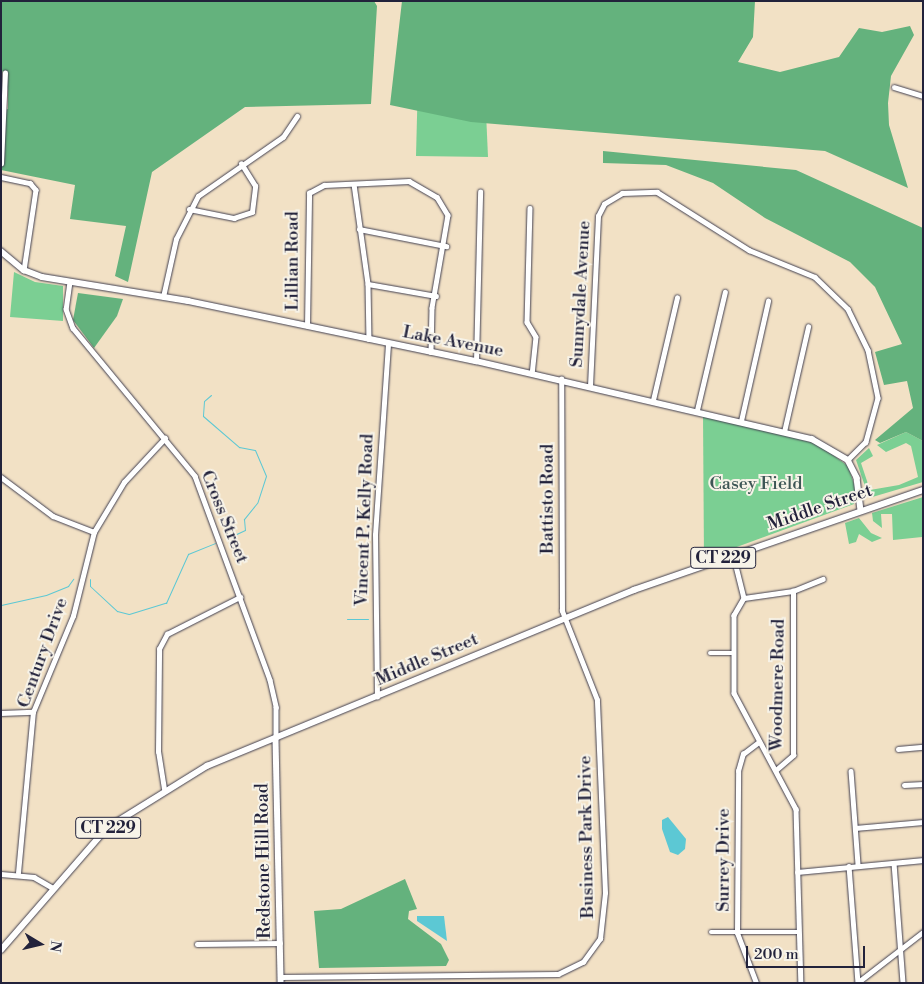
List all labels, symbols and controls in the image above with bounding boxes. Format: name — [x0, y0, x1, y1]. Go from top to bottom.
street label: Lillian Road — [282, 211, 304, 311]
street label: Sunnydale Avenue — [566, 220, 596, 368]
street label: Lake Avenue — [401, 322, 505, 362]
street label: Vincent P. Kelly Road — [351, 433, 379, 607]
street label: Battisto Road — [537, 444, 559, 554]
street label: Cross Street — [196, 467, 252, 567]
park label: Casey Field — [709, 473, 803, 495]
street label: Middle Street — [765, 480, 875, 536]
road number: CT 229 — [689, 544, 757, 572]
street label: Century Drive — [13, 595, 73, 711]
street label: Woodmere Road — [766, 619, 790, 751]
street label: Middle Street — [372, 629, 482, 691]
street label: Business Park Drive — [575, 755, 599, 919]
street label: Redstone Hill Road — [252, 783, 276, 939]
street label: Surrey Drive — [713, 808, 735, 912]
road number: CT 229 — [74, 814, 142, 841]
north arrow — [15, 919, 65, 969]
scale bar — [749, 936, 868, 968]
text: N — [45, 939, 65, 953]
text: 200 m — [754, 945, 799, 964]

